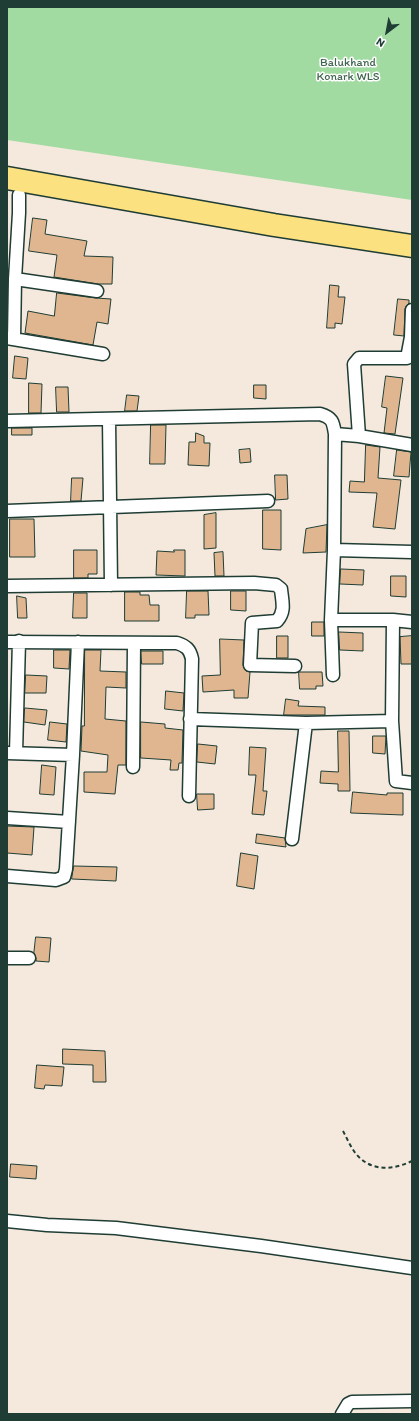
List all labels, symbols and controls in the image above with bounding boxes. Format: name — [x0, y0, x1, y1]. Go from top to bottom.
north arrow — [367, 12, 407, 52]
text: N — [374, 35, 387, 50]
park label: Balukhand Konark WLS — [317, 56, 379, 84]

